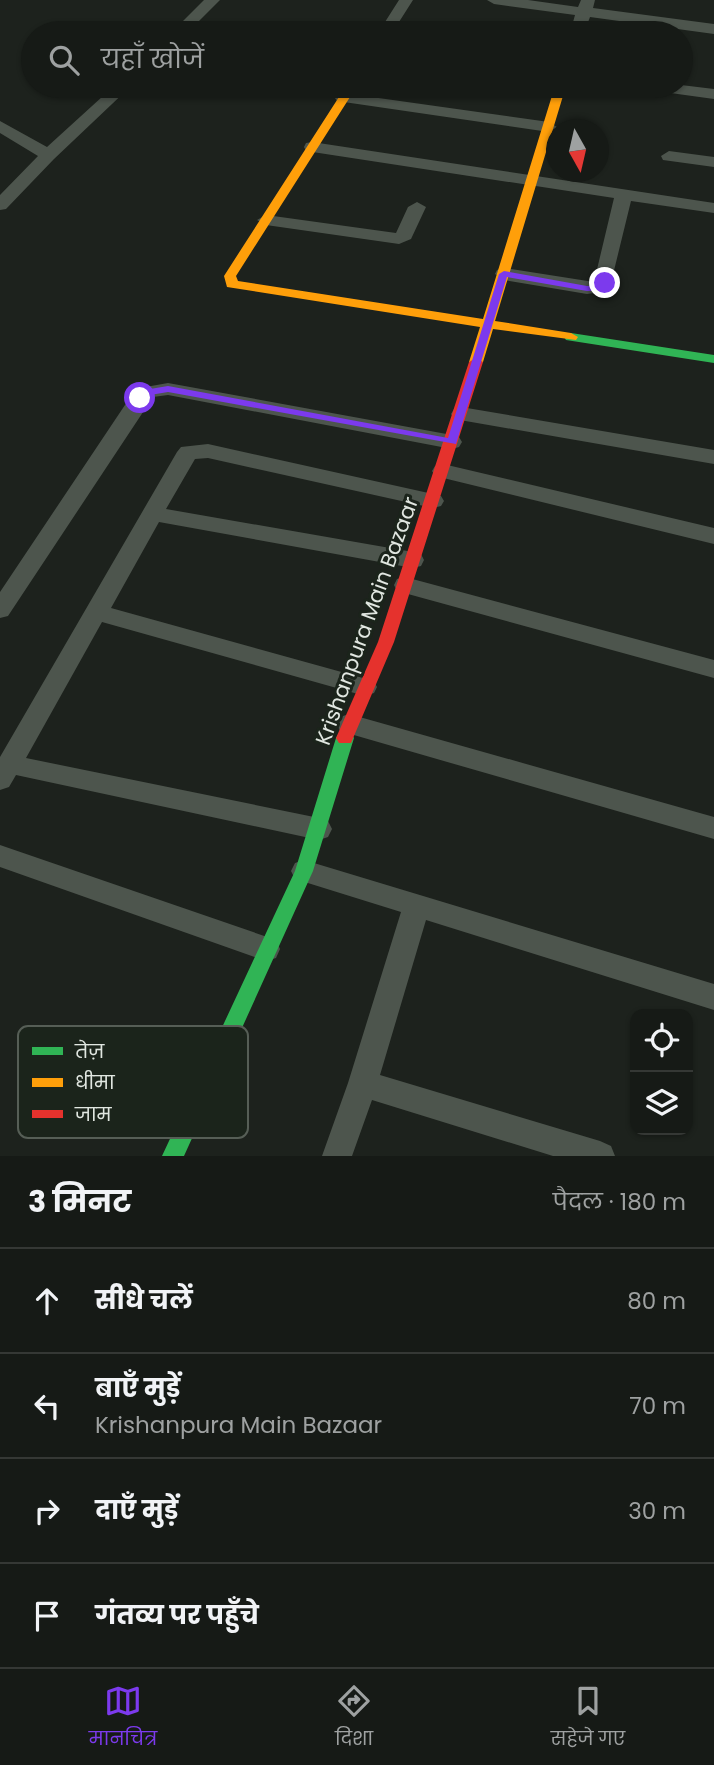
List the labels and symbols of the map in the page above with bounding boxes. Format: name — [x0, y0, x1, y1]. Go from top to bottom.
north arrow — [546, 119, 609, 182]
route end — [589, 267, 620, 298]
route start — [124, 382, 155, 413]
street label: Krishanpura Main Bazaar — [308, 493, 425, 749]
legend — [18, 1026, 248, 1138]
text: तेज़ — [74, 1038, 105, 1065]
text: धीमा — [75, 1069, 116, 1096]
text: जाम — [74, 1101, 113, 1128]

